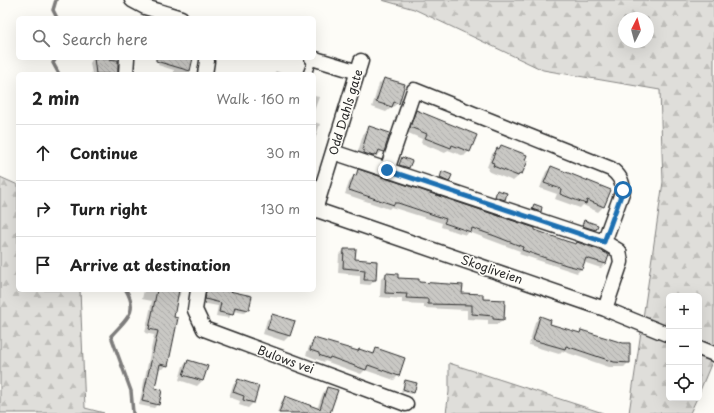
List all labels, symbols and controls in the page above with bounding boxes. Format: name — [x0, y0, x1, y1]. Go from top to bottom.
north arrow — [618, 12, 654, 48]
search box — [16, 16, 316, 60]
icon: search — [30, 27, 52, 49]
text: Search here — [62, 27, 148, 50]
street label: Odd Dahls gate — [323, 67, 367, 157]
text: 2 min — [32, 85, 79, 111]
text: Walk · 160 m — [217, 89, 300, 108]
text: Continue — [70, 141, 138, 164]
icon: ahead — [32, 142, 54, 164]
text: 30 m — [266, 143, 300, 162]
route end — [378, 161, 396, 179]
route start — [614, 181, 632, 199]
text: Turn right — [70, 197, 147, 220]
icon: right — [32, 198, 54, 220]
text: 130 m — [261, 199, 300, 218]
street label: Skogliveien — [459, 250, 525, 288]
text: Arrive at destination — [70, 253, 231, 276]
icon: arrive — [32, 254, 54, 276]
map controls — [666, 293, 702, 401]
button: + — [666, 293, 702, 329]
button: − — [666, 329, 702, 365]
street label: Bulows vei — [255, 340, 317, 378]
button: locate — [666, 365, 702, 401]

